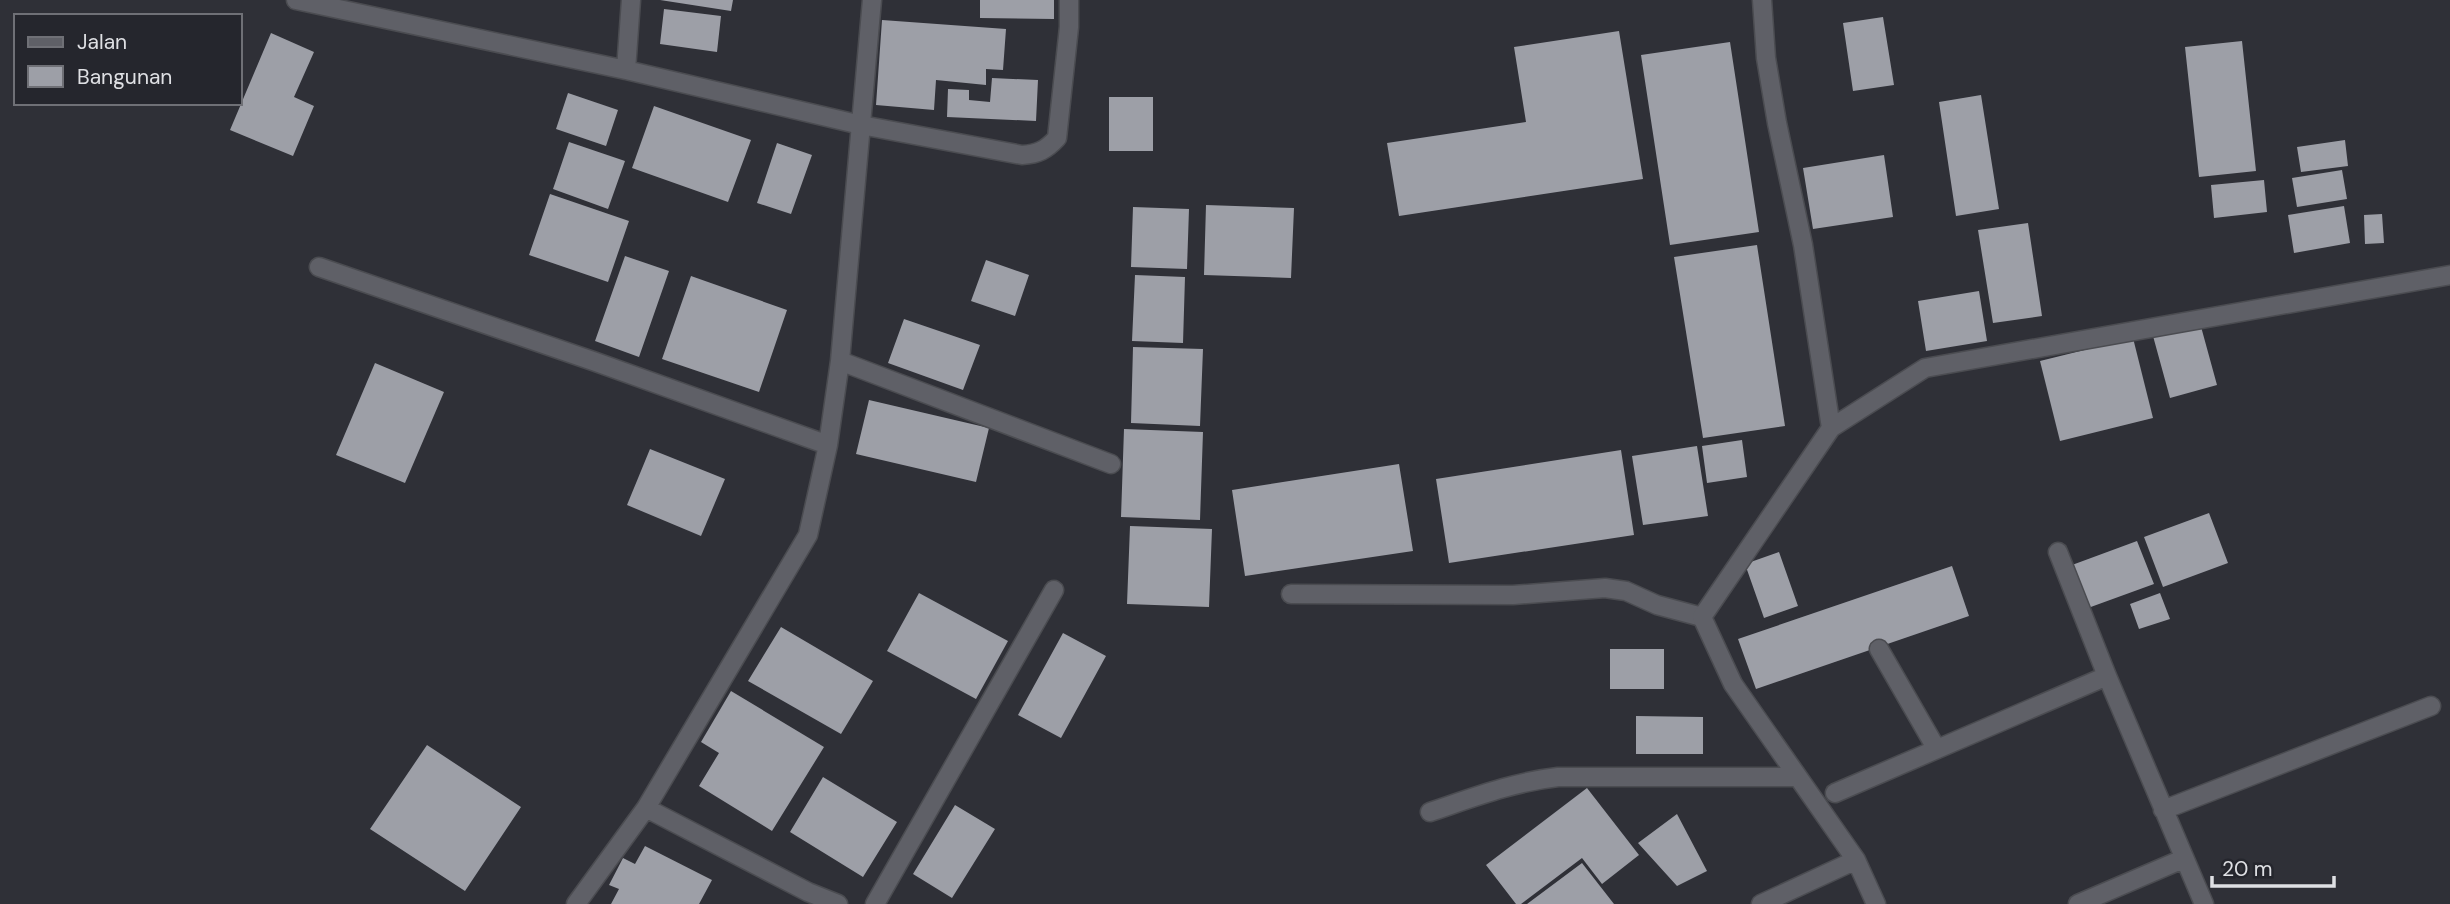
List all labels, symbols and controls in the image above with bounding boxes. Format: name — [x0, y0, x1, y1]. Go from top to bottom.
legend — [14, 14, 242, 105]
text: Jalan — [77, 28, 127, 56]
text: Bangunan — [77, 63, 172, 91]
scale bar — [2212, 844, 2334, 888]
text: 20 m — [2222, 855, 2273, 883]

